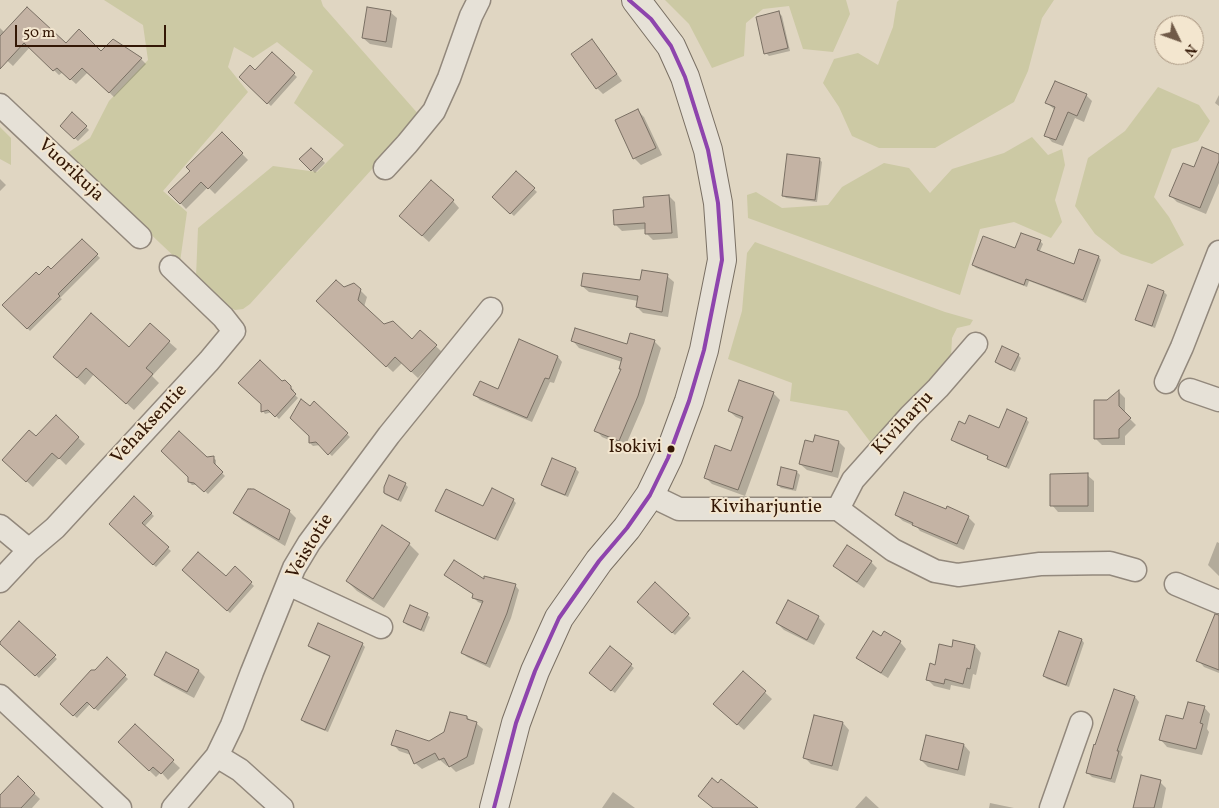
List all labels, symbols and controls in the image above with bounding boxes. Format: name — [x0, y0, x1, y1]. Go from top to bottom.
scale bar — [18, 15, 169, 47]
north arrow — [1154, 15, 1204, 65]
text: 50 m — [23, 23, 55, 44]
text: N — [1179, 40, 1200, 60]
street label: Vuorikuja — [32, 135, 108, 207]
street label: Vehaksentie — [107, 380, 193, 470]
street label: Kiviharju — [869, 387, 939, 461]
place label: Isokivi — [608, 438, 662, 460]
marker: Isokivi — [666, 444, 676, 454]
street label: Kiviharjuntie — [710, 498, 822, 520]
street label: Veistotie — [283, 510, 339, 584]

